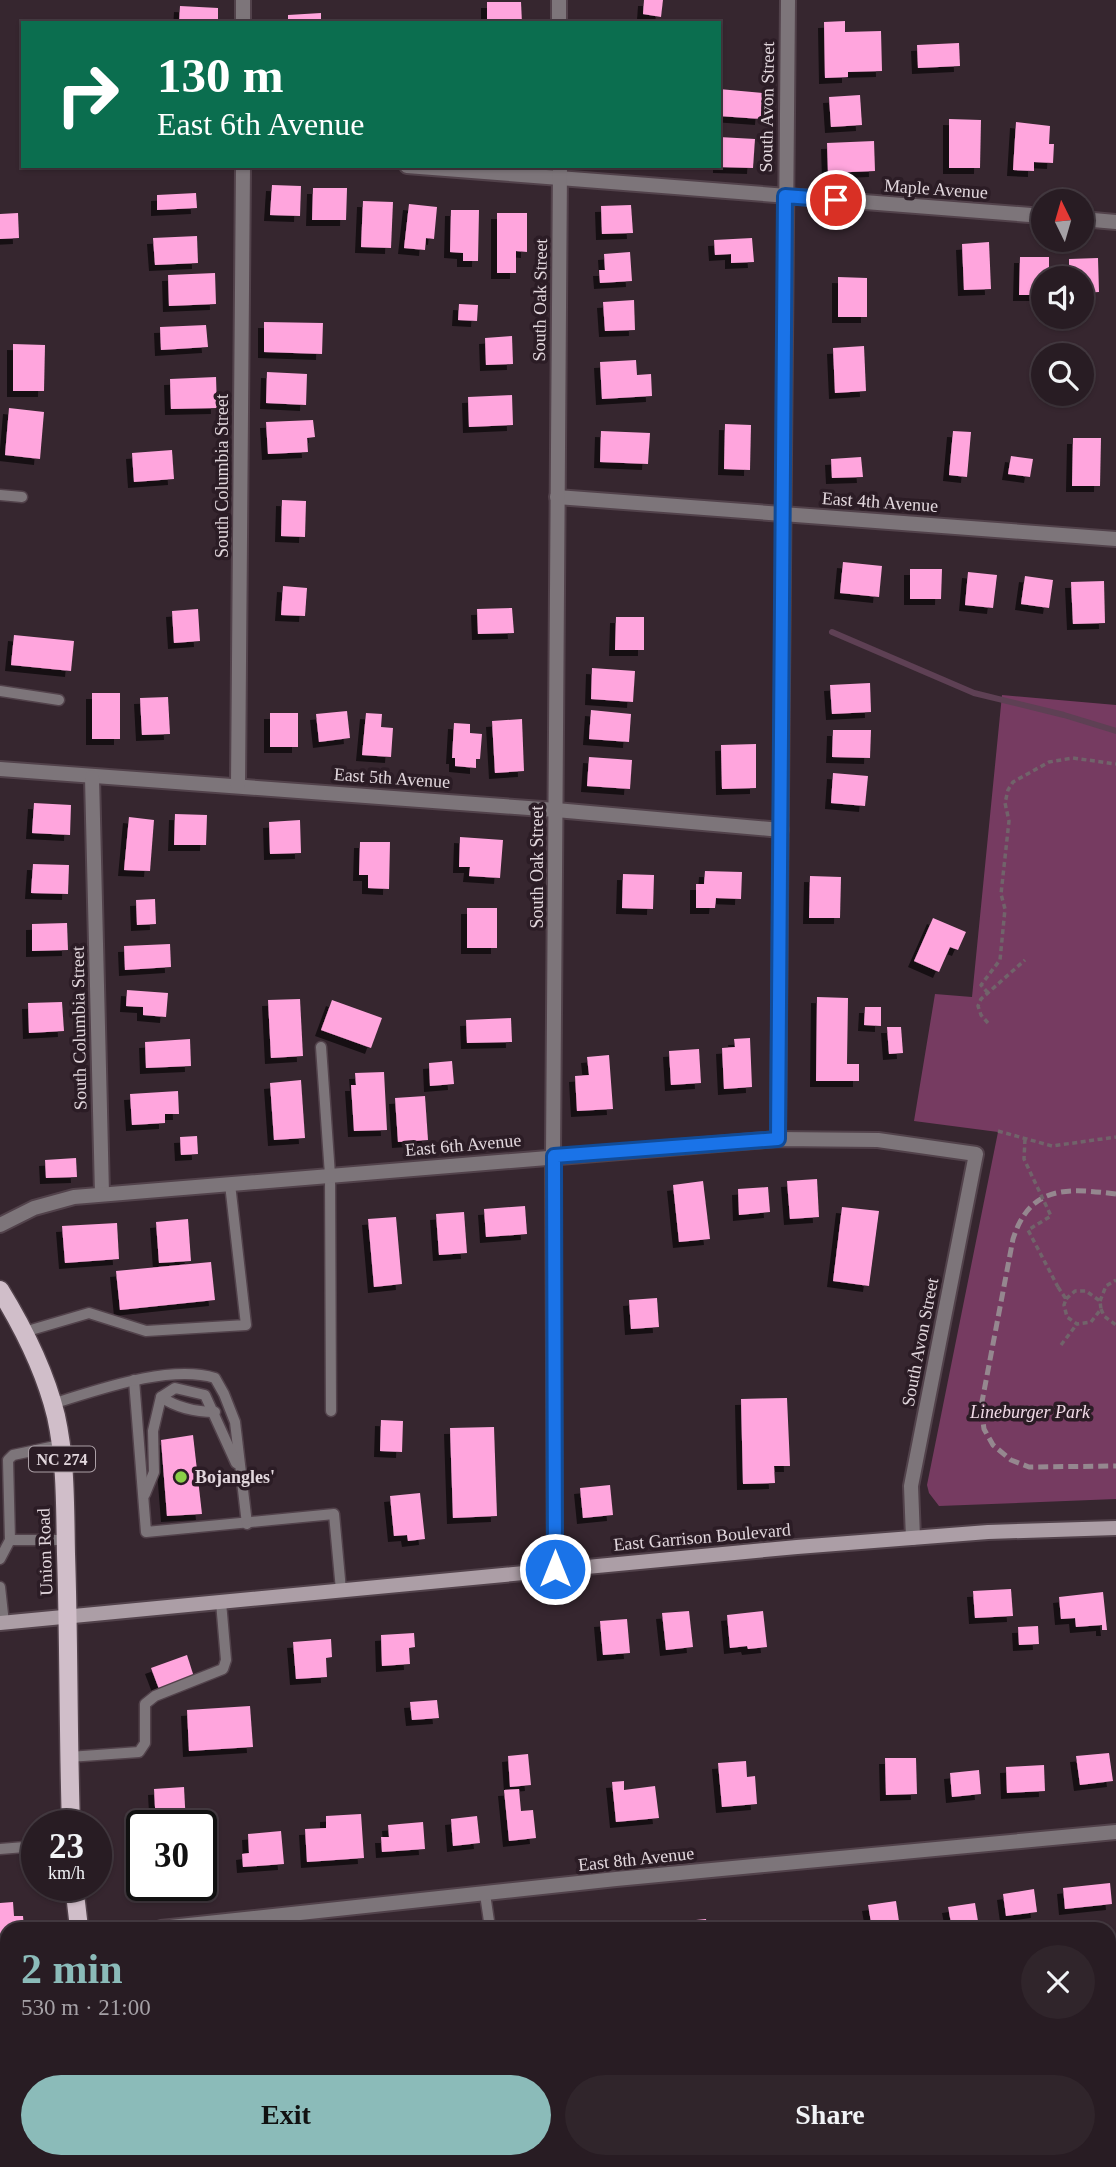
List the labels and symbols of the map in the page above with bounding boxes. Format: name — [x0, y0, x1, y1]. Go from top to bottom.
street label: South Avon Street — [756, 41, 778, 173]
pin — [806, 170, 866, 230]
street label: Maple Avenue — [883, 175, 989, 203]
north arrow — [1031, 189, 1094, 252]
street label: South Oak Street — [529, 238, 551, 362]
street label: South Columbia Street — [212, 394, 232, 558]
street label: East 4th Avenue — [821, 488, 939, 516]
street label: East 5th Avenue — [333, 764, 451, 792]
street label: South Oak Street — [527, 806, 547, 929]
street label: South Columbia Street — [68, 946, 90, 1110]
street label: East 6th Avenue — [404, 1130, 522, 1160]
street label: South Avon Street — [898, 1276, 942, 1408]
park label: Lineburger Park — [969, 1402, 1091, 1422]
road number: NC 274 — [29, 1446, 95, 1471]
place label: Bojangles' — [195, 1467, 275, 1487]
marker: Bojangles' — [173, 1469, 189, 1485]
street label: Union Road — [33, 1508, 57, 1596]
street label: East Garrison Boulevard — [612, 1519, 792, 1555]
position arrow — [518, 1532, 592, 1606]
speed limit sign: 30 — [126, 1810, 217, 1901]
street label: East 8th Avenue — [577, 1843, 695, 1875]

